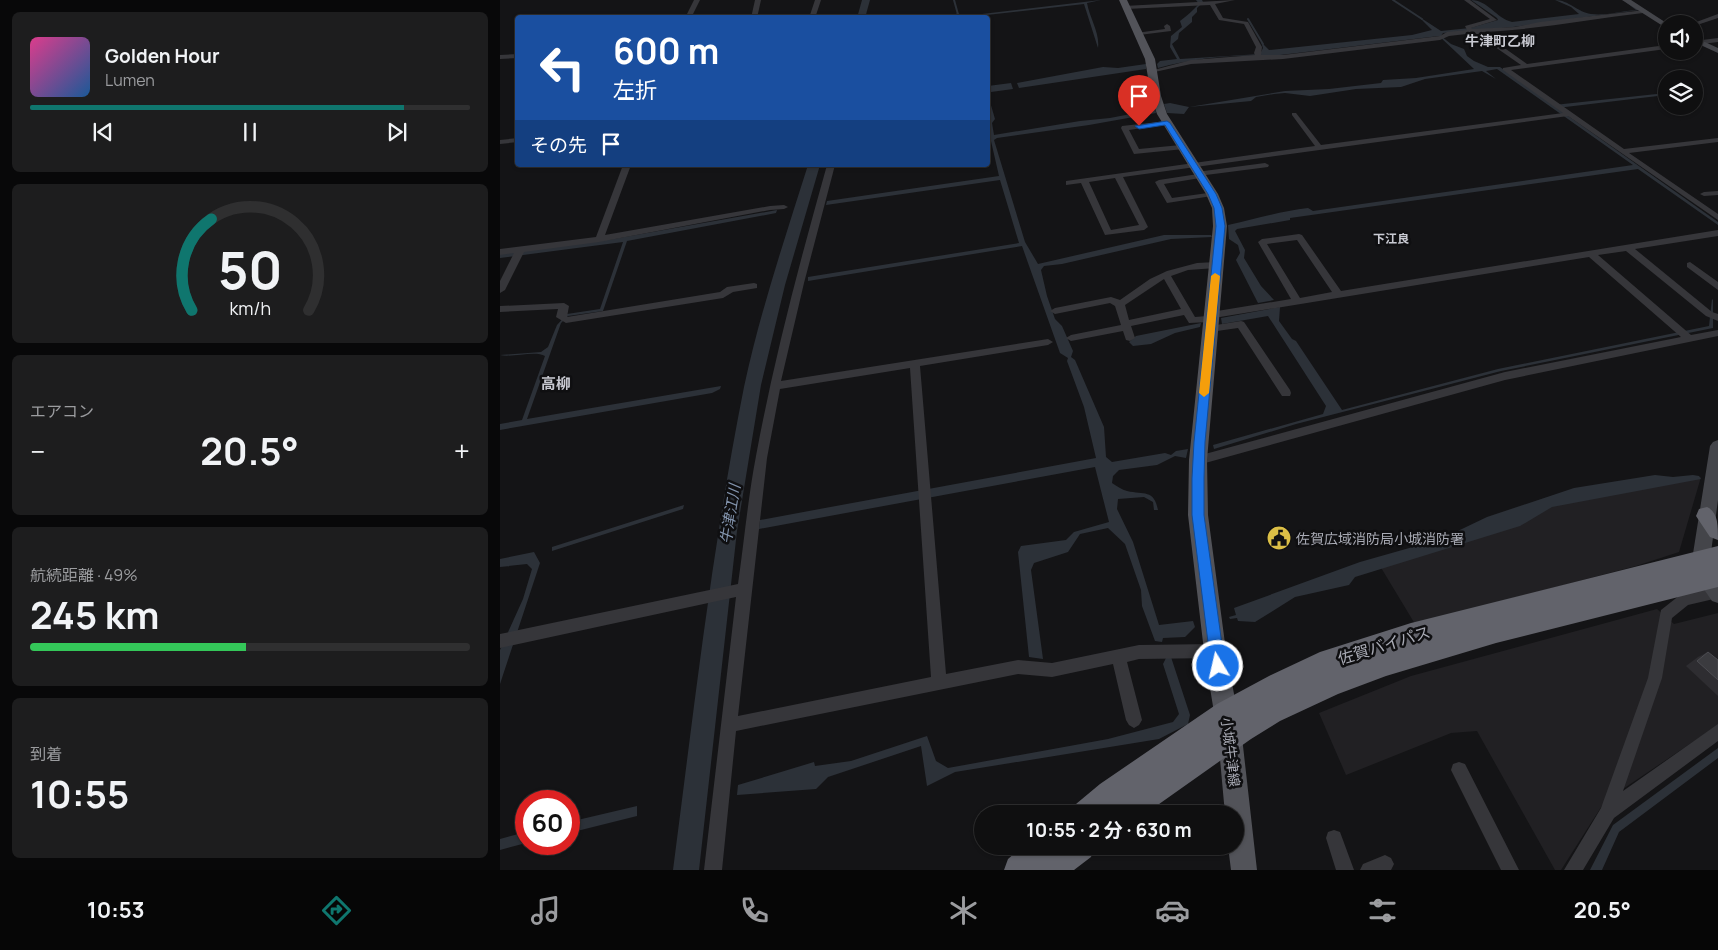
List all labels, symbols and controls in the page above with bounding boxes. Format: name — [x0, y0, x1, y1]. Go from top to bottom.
map controls — [1658, 15, 1703, 115]
button: sound — [1658, 15, 1703, 60]
text: 600 m — [613, 27, 719, 75]
district label: 牛津町乙柳 — [1465, 31, 1535, 50]
icon: left — [530, 35, 595, 100]
text: Golden Hour — [105, 43, 219, 69]
text: Lumen — [105, 69, 155, 91]
button: layers — [1658, 70, 1703, 115]
text: 左折 — [613, 75, 657, 105]
pin — [1118, 75, 1160, 126]
icon: arrive — [1125, 82, 1153, 110]
icon: previous — [89, 118, 117, 146]
icon: pause — [236, 118, 264, 146]
icon: next — [383, 118, 411, 146]
icon: arrive — [597, 130, 625, 158]
text: その先 — [530, 132, 587, 158]
district label: 下江良 — [1373, 230, 1409, 247]
text: 50 — [218, 234, 282, 305]
text: km/h — [229, 296, 271, 320]
district label: 高柳 — [541, 373, 571, 394]
text: エアコン — [30, 400, 94, 422]
text: 20.5° — [200, 424, 299, 476]
text: − — [30, 432, 45, 470]
text: + — [454, 432, 470, 470]
water label: 牛津江川 — [715, 481, 745, 545]
public building icon: 佐賀広域消防局小城消防署 — [1266, 525, 1292, 551]
place label: 佐賀広域消防局小城消防署 — [1296, 529, 1464, 548]
text: 航続距離 · 49% — [30, 564, 138, 586]
text: 245 km — [30, 588, 159, 640]
street label: 佐賀バイパス — [1335, 620, 1433, 670]
position arrow — [1191, 639, 1243, 691]
street label: 小城牛津線 — [1217, 716, 1245, 788]
text: 到着 — [30, 743, 62, 765]
text: 10:55 — [30, 767, 129, 819]
speed limit sign: 60 — [515, 790, 580, 855]
text: 10:55 · 2 分 · 630 m — [1026, 817, 1192, 843]
icon: directions — [319, 893, 354, 928]
icon: music — [528, 893, 563, 928]
icon: phone — [737, 893, 772, 928]
icon: climate — [946, 893, 981, 928]
icon: car — [1155, 893, 1190, 928]
icon: filters — [1365, 893, 1400, 928]
text: 10:53 — [87, 895, 144, 925]
text: 20.5° — [1574, 895, 1631, 925]

